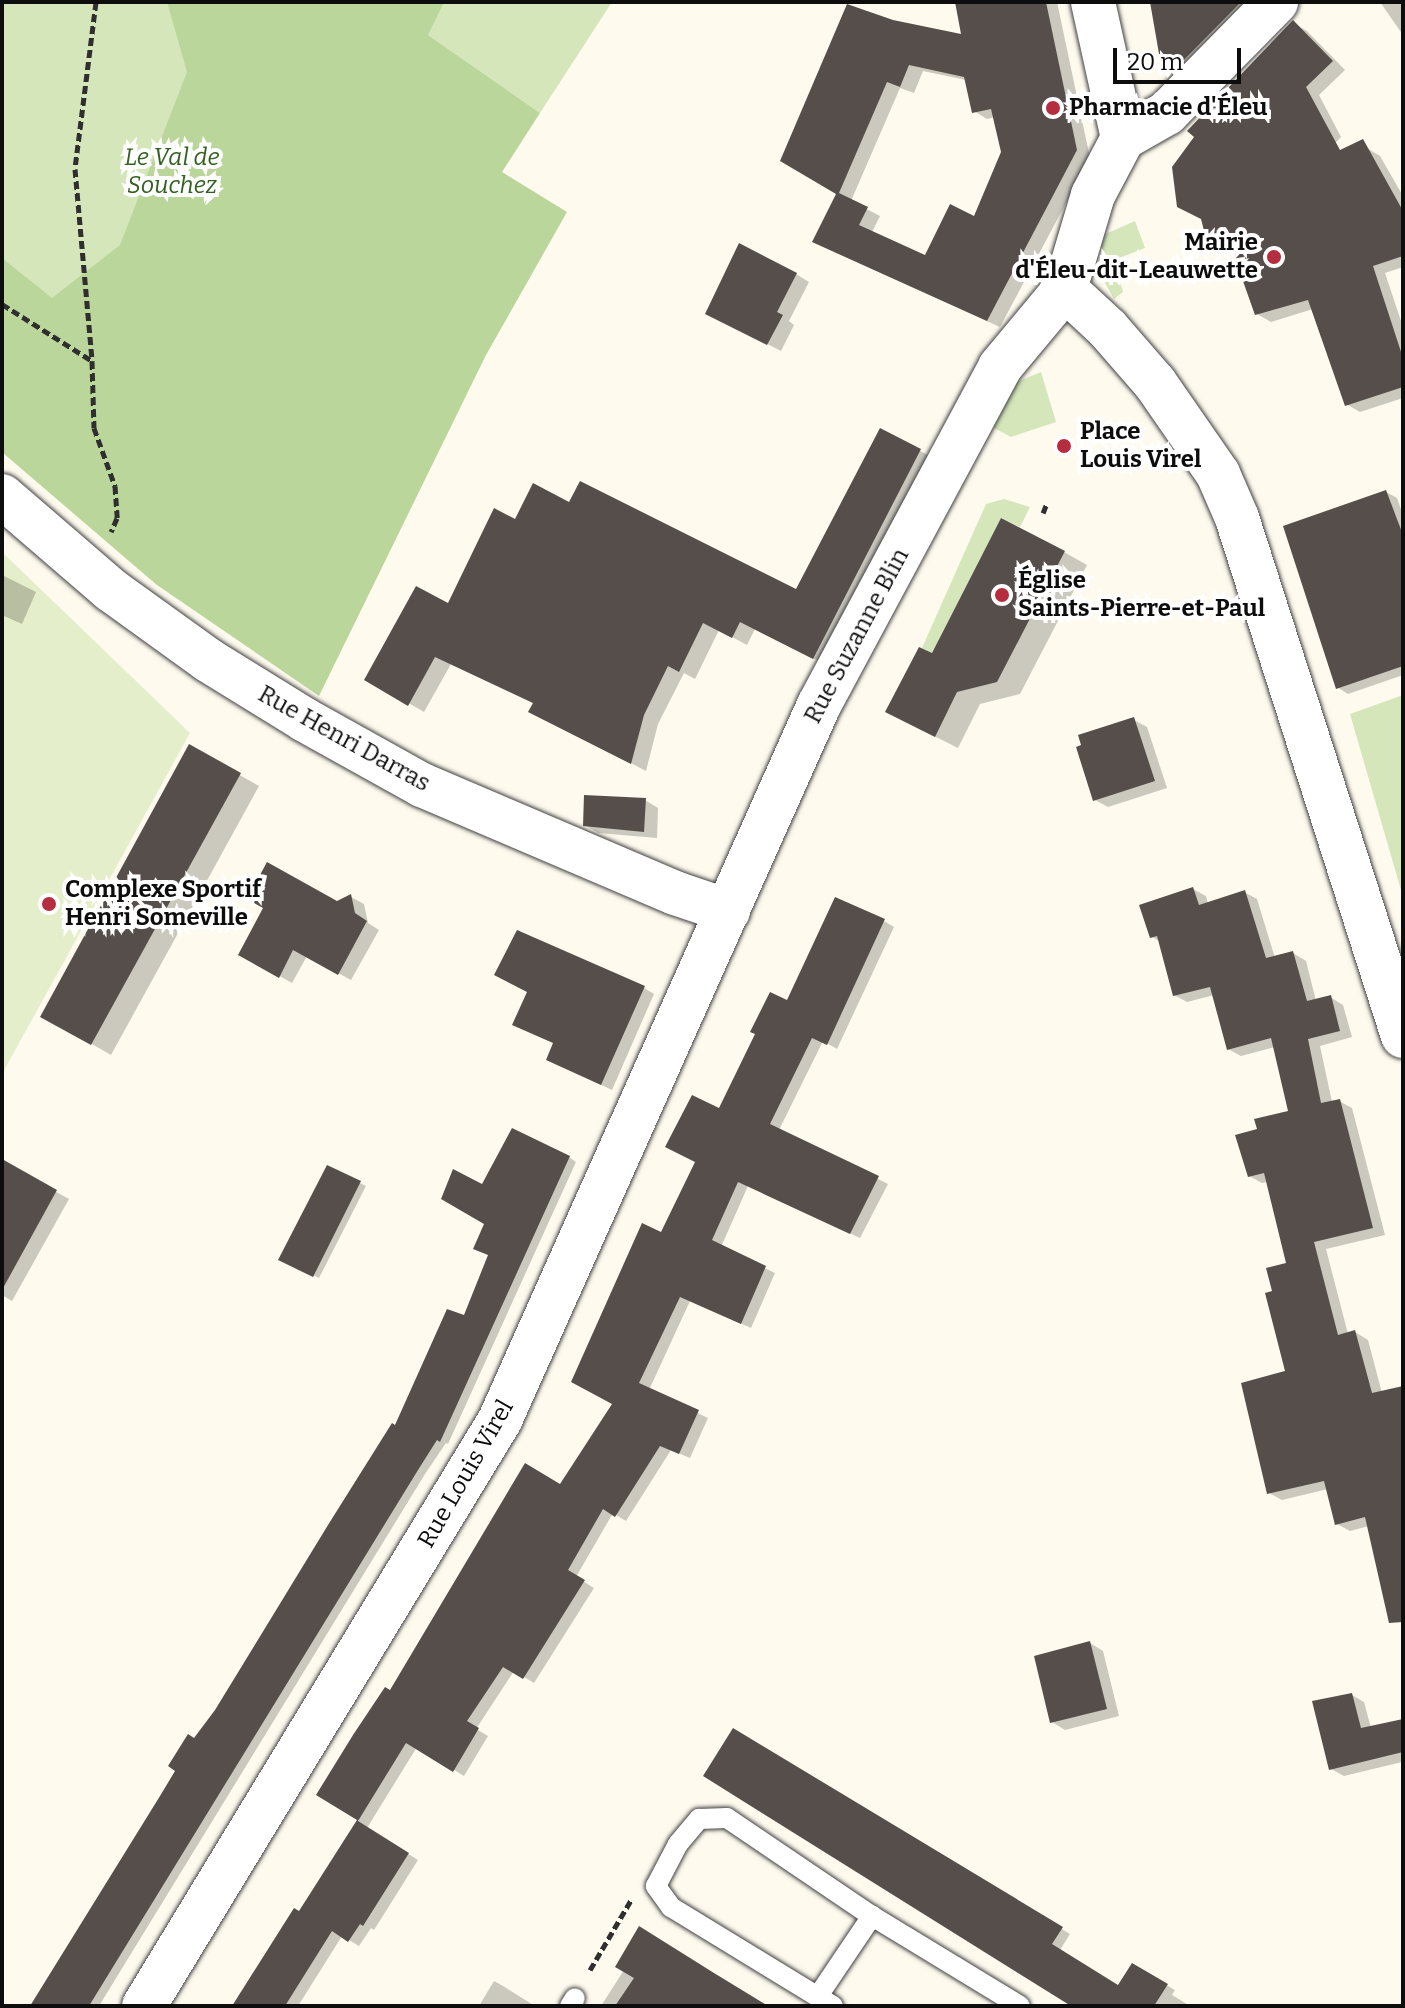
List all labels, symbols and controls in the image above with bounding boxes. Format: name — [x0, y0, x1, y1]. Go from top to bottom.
scale bar — [1117, 32, 1245, 82]
text: 20 m — [1127, 48, 1183, 76]
place label: Pharmacie d'Éleu — [1069, 94, 1267, 122]
marker: Pharmacie d'Éleu — [1044, 99, 1062, 117]
park label: Le Val de Souchez — [124, 144, 220, 200]
place label: Mairie d'Éleu-dit-Leauwette — [1015, 229, 1258, 285]
marker: Mairie d'Éleu-dit-Leauwette — [1265, 248, 1283, 266]
place label: Place Louis Virel — [1080, 418, 1201, 474]
marker: Place Louis Virel — [1055, 437, 1073, 455]
street label: Rue Suzanne Blin — [799, 543, 915, 729]
place label: Église Saints-Pierre-et-Paul — [1018, 567, 1265, 623]
marker: Église Saints-Pierre-et-Paul — [993, 586, 1011, 604]
street label: Rue Henri Darras — [253, 680, 435, 798]
place label: Complexe Sportif Henri Someville — [65, 876, 261, 932]
marker: Complexe Sportif Henri Someville — [40, 895, 58, 913]
street label: Rue Louis Virel — [412, 1395, 520, 1553]

